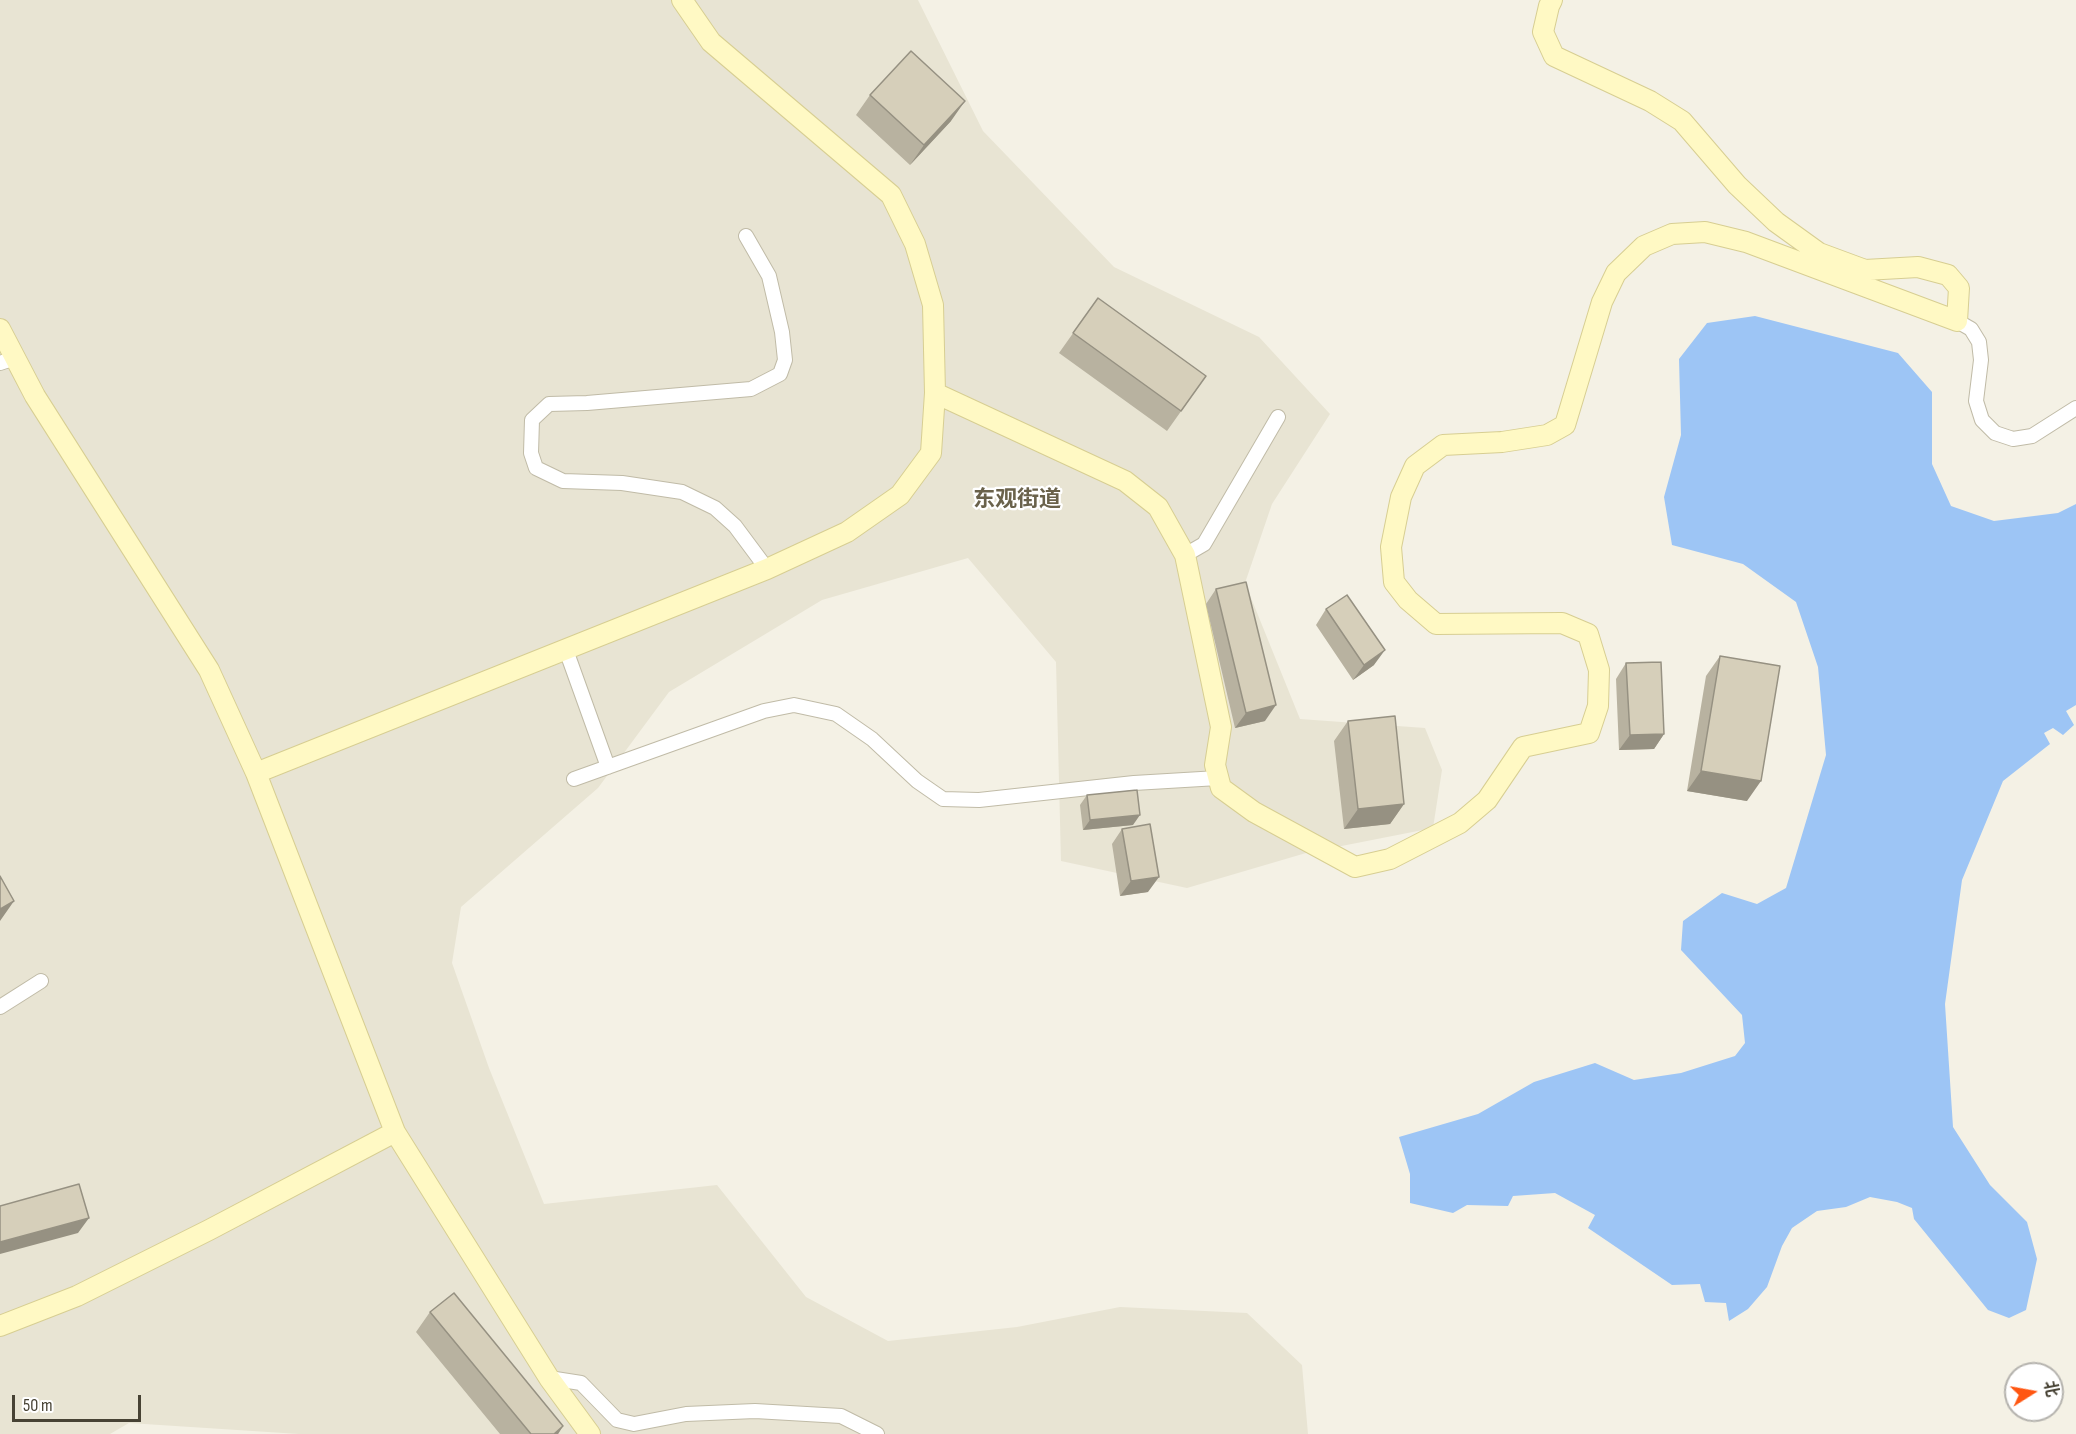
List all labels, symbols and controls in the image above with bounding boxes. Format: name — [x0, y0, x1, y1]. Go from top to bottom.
district label: 东观街道 — [973, 487, 1061, 513]
north arrow — [2004, 1362, 2064, 1422]
text: 北 — [2039, 1379, 2061, 1399]
scale bar — [15, 1383, 144, 1421]
text: 50 m — [23, 1395, 53, 1416]

